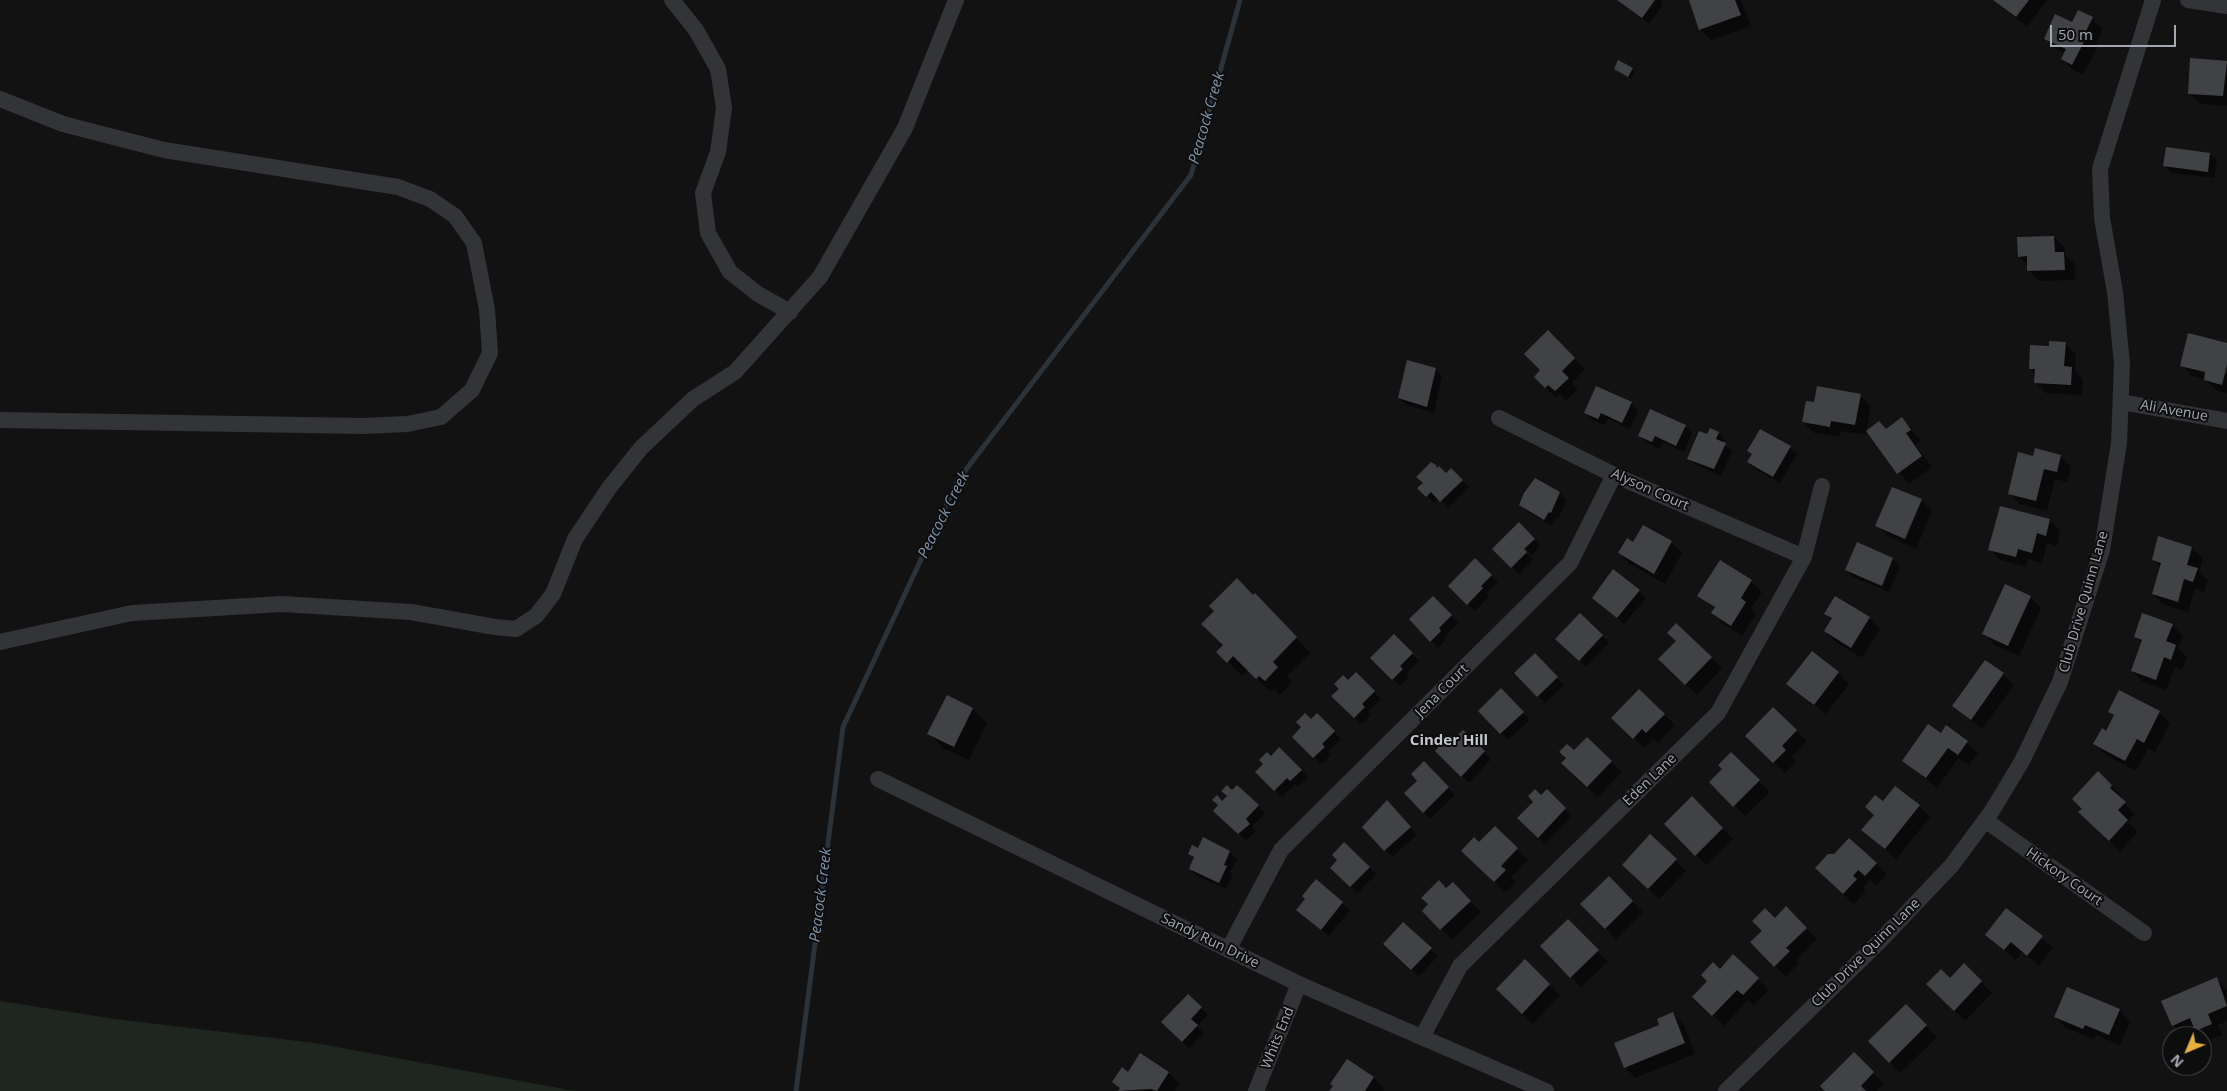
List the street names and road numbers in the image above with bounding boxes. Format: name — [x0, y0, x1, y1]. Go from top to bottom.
street label: Ali Avenue — [2139, 397, 2209, 425]
street label: Alyson Court — [1609, 465, 1691, 515]
street label: Club Drive Quinn Lane — [2056, 529, 2112, 675]
street label: Jena Court — [1412, 661, 1472, 721]
street label: Eden Lane — [1620, 750, 1680, 810]
street label: Hickory Court — [2023, 845, 2105, 909]
street label: Club Drive Quinn Lane — [1808, 895, 1924, 1011]
street label: Sandy Run Drive — [1158, 910, 1262, 972]
street label: Whits End — [1258, 1005, 1298, 1071]

